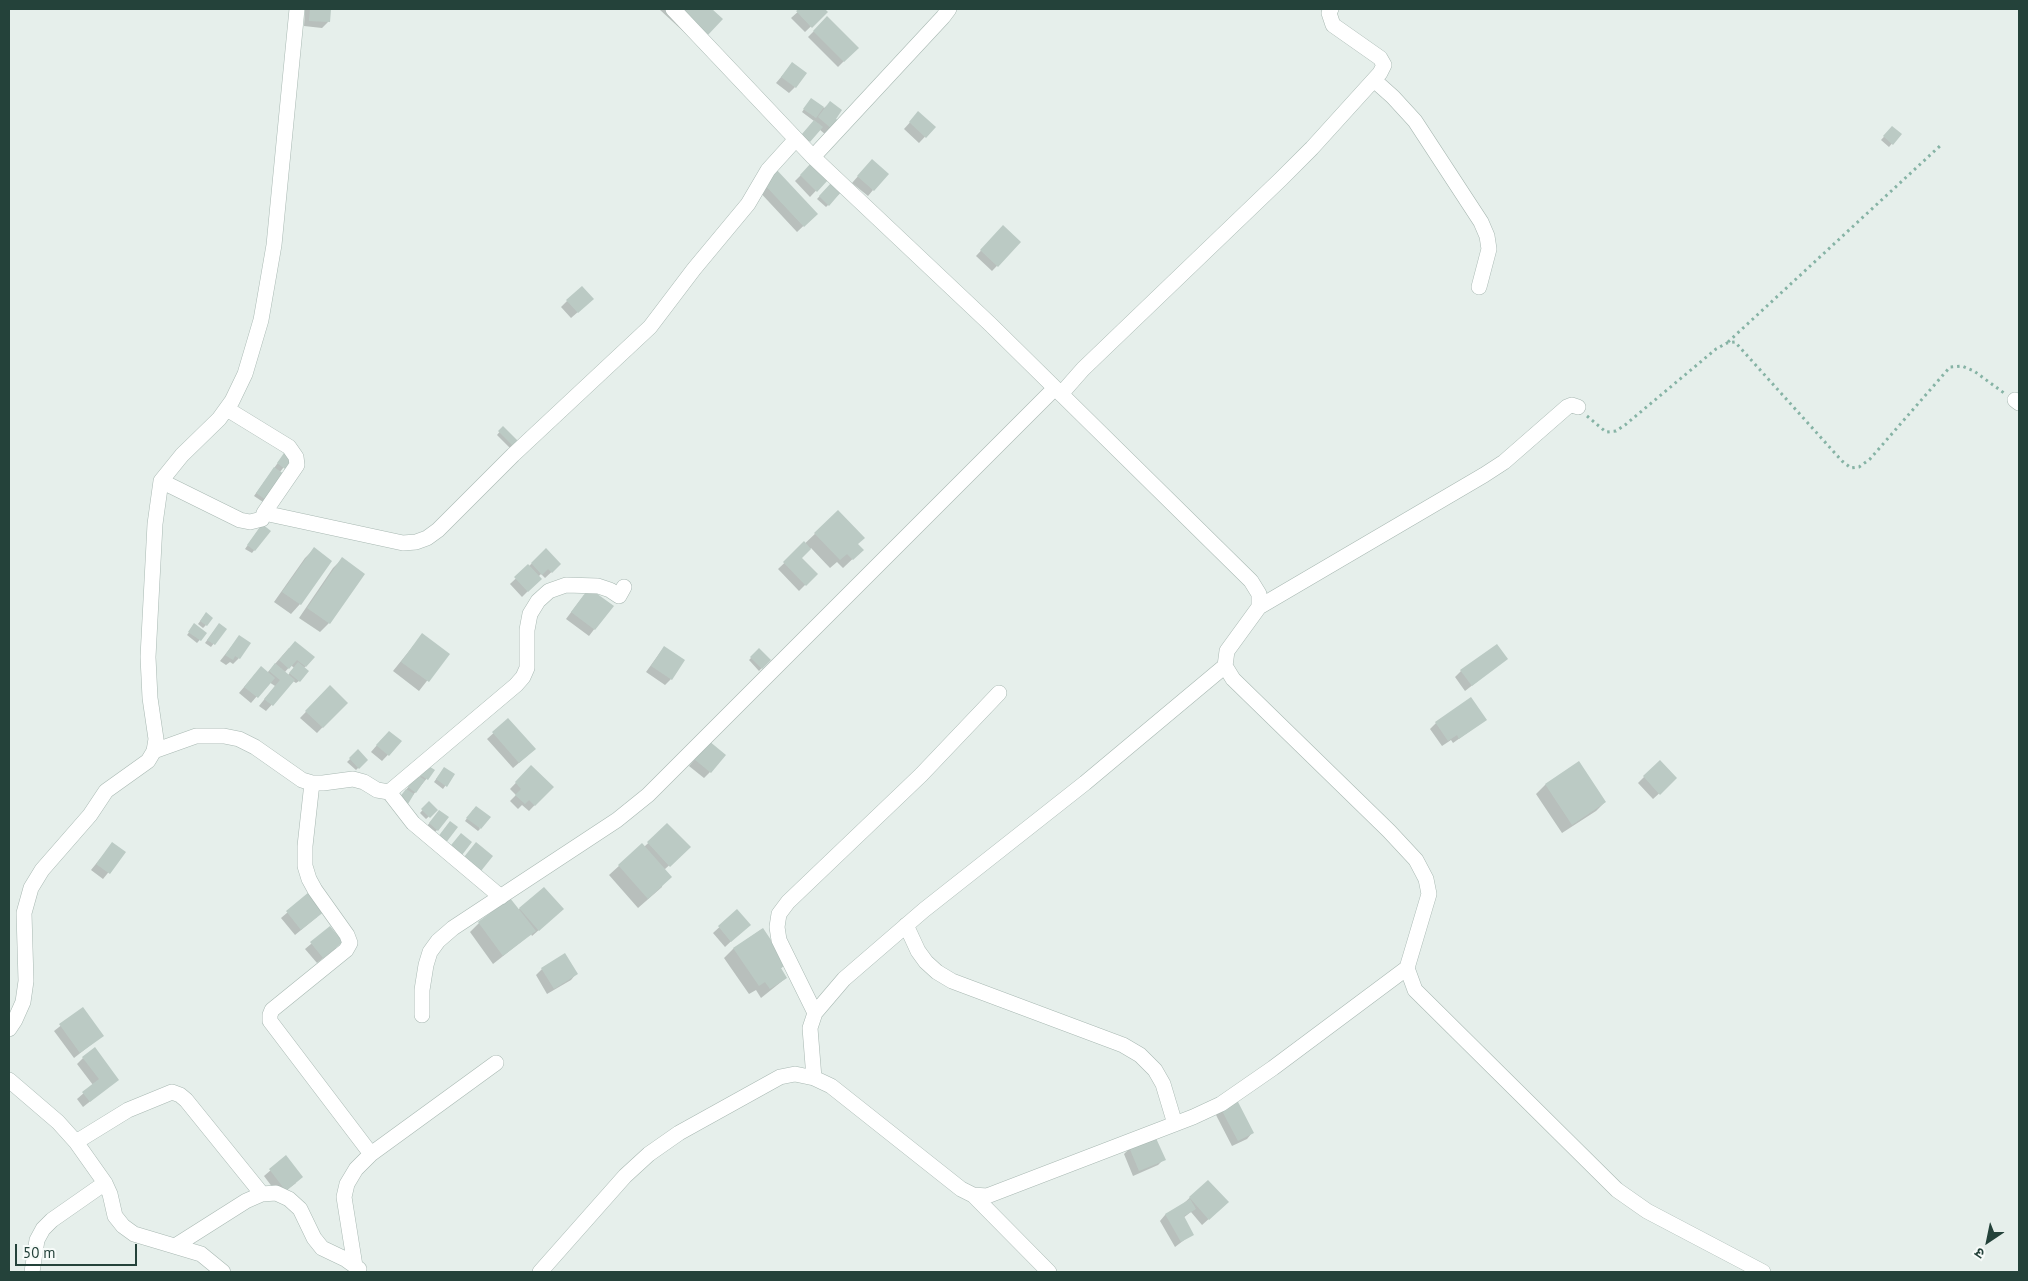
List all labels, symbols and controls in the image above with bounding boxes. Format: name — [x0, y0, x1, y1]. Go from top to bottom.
north arrow — [1963, 1216, 2013, 1266]
scale bar — [18, 1234, 140, 1266]
text: 50 m — [23, 1243, 56, 1262]
text: उ — [1971, 1244, 1988, 1263]

